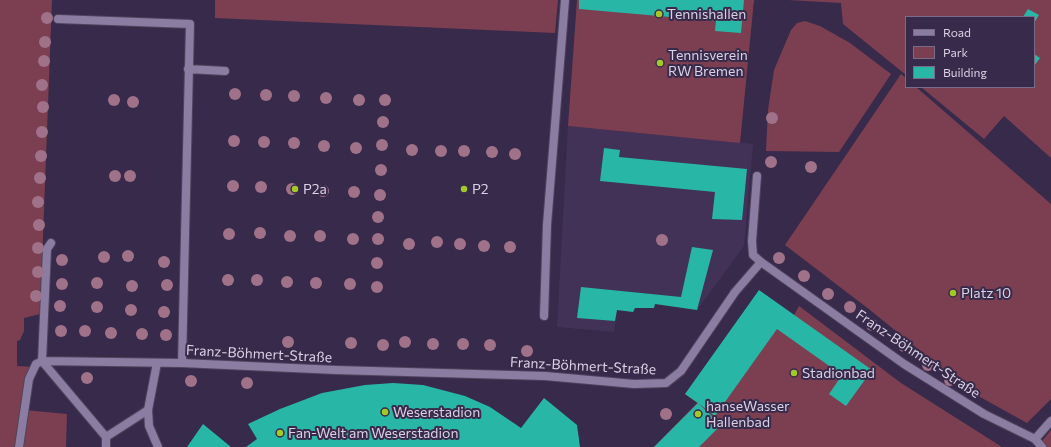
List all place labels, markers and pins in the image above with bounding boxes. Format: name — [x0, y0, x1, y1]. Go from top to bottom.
place label: Tennishallen — [667, 6, 746, 22]
marker: Tennishallen — [654, 9, 664, 19]
place label: Tennisverein RW Bremen — [668, 47, 748, 80]
marker: Tennisverein RW Bremen — [655, 58, 665, 68]
place label: P2a — [303, 181, 327, 197]
place label: P2 — [472, 181, 489, 197]
marker: P2a — [290, 184, 300, 194]
marker: P2 — [459, 184, 469, 194]
place label: Platz 10 — [961, 285, 1011, 301]
marker: Platz 10 — [948, 288, 958, 298]
place label: Stadionbad — [802, 365, 875, 381]
marker: Stadionbad — [789, 368, 799, 378]
place label: hanseWasser Hallenbad — [706, 398, 790, 430]
place label: Weserstadion — [393, 404, 480, 420]
marker: Weserstadion — [380, 407, 390, 417]
marker: hanseWasser Hallenbad — [693, 409, 703, 419]
place label: Fan-Welt am Weserstadion — [288, 425, 458, 441]
marker: Fan-Welt am Weserstadion — [275, 428, 285, 438]

